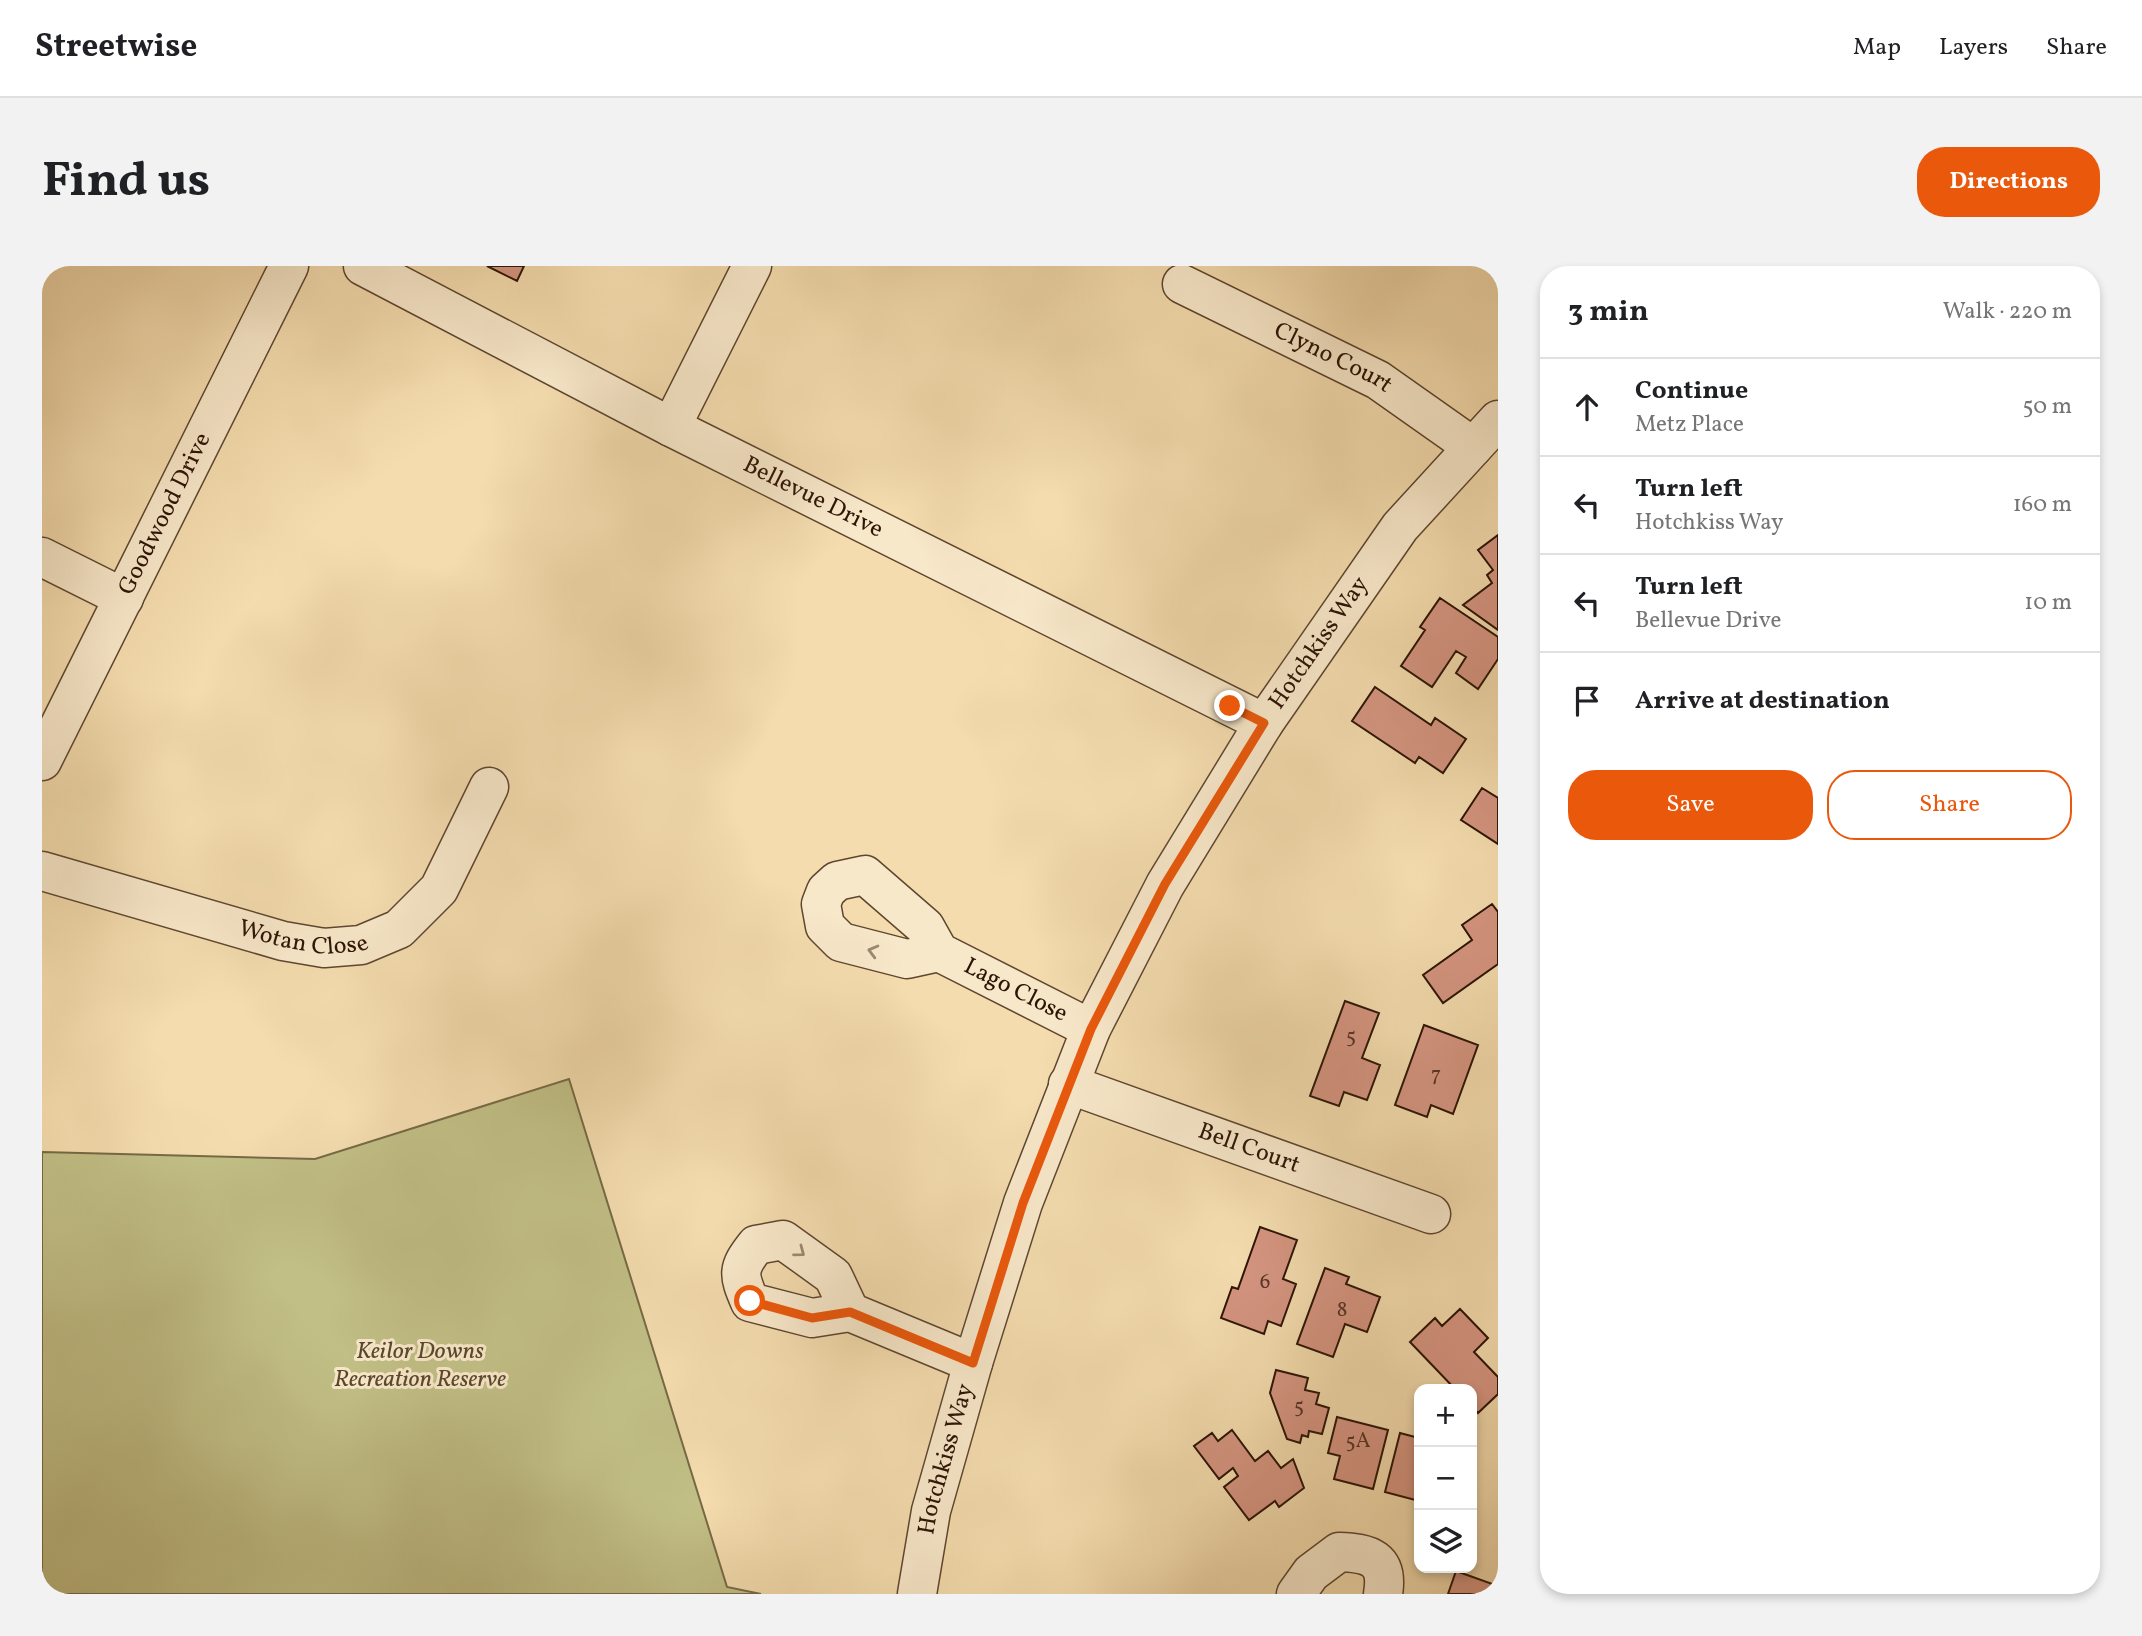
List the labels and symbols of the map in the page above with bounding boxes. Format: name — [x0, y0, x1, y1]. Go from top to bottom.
street label: Clyno Court — [1268, 314, 1399, 402]
street label: Goodwood Drive — [110, 427, 220, 601]
street label: Bellevue Drive — [737, 448, 889, 547]
street label: Hotchkiss Way — [1261, 570, 1377, 717]
route end — [1214, 690, 1245, 721]
street label: Wotan Close — [234, 912, 374, 965]
one-way arrow — [867, 945, 879, 959]
street label: Lago Close — [957, 950, 1073, 1031]
house number: 5 — [1346, 1022, 1356, 1051]
house number: 7 — [1431, 1061, 1441, 1090]
street label: Bell Court — [1193, 1115, 1304, 1183]
one-way arrow — [792, 1244, 805, 1257]
house number: 6 — [1260, 1268, 1270, 1297]
route start — [734, 1285, 765, 1316]
house number: 8 — [1337, 1296, 1347, 1325]
park label: Keilor Downs Recreation Reserve — [334, 1335, 506, 1397]
street label: Hotchkiss Way — [910, 1380, 983, 1537]
house number: 5 — [1294, 1392, 1304, 1421]
house number: 5A — [1346, 1427, 1371, 1456]

